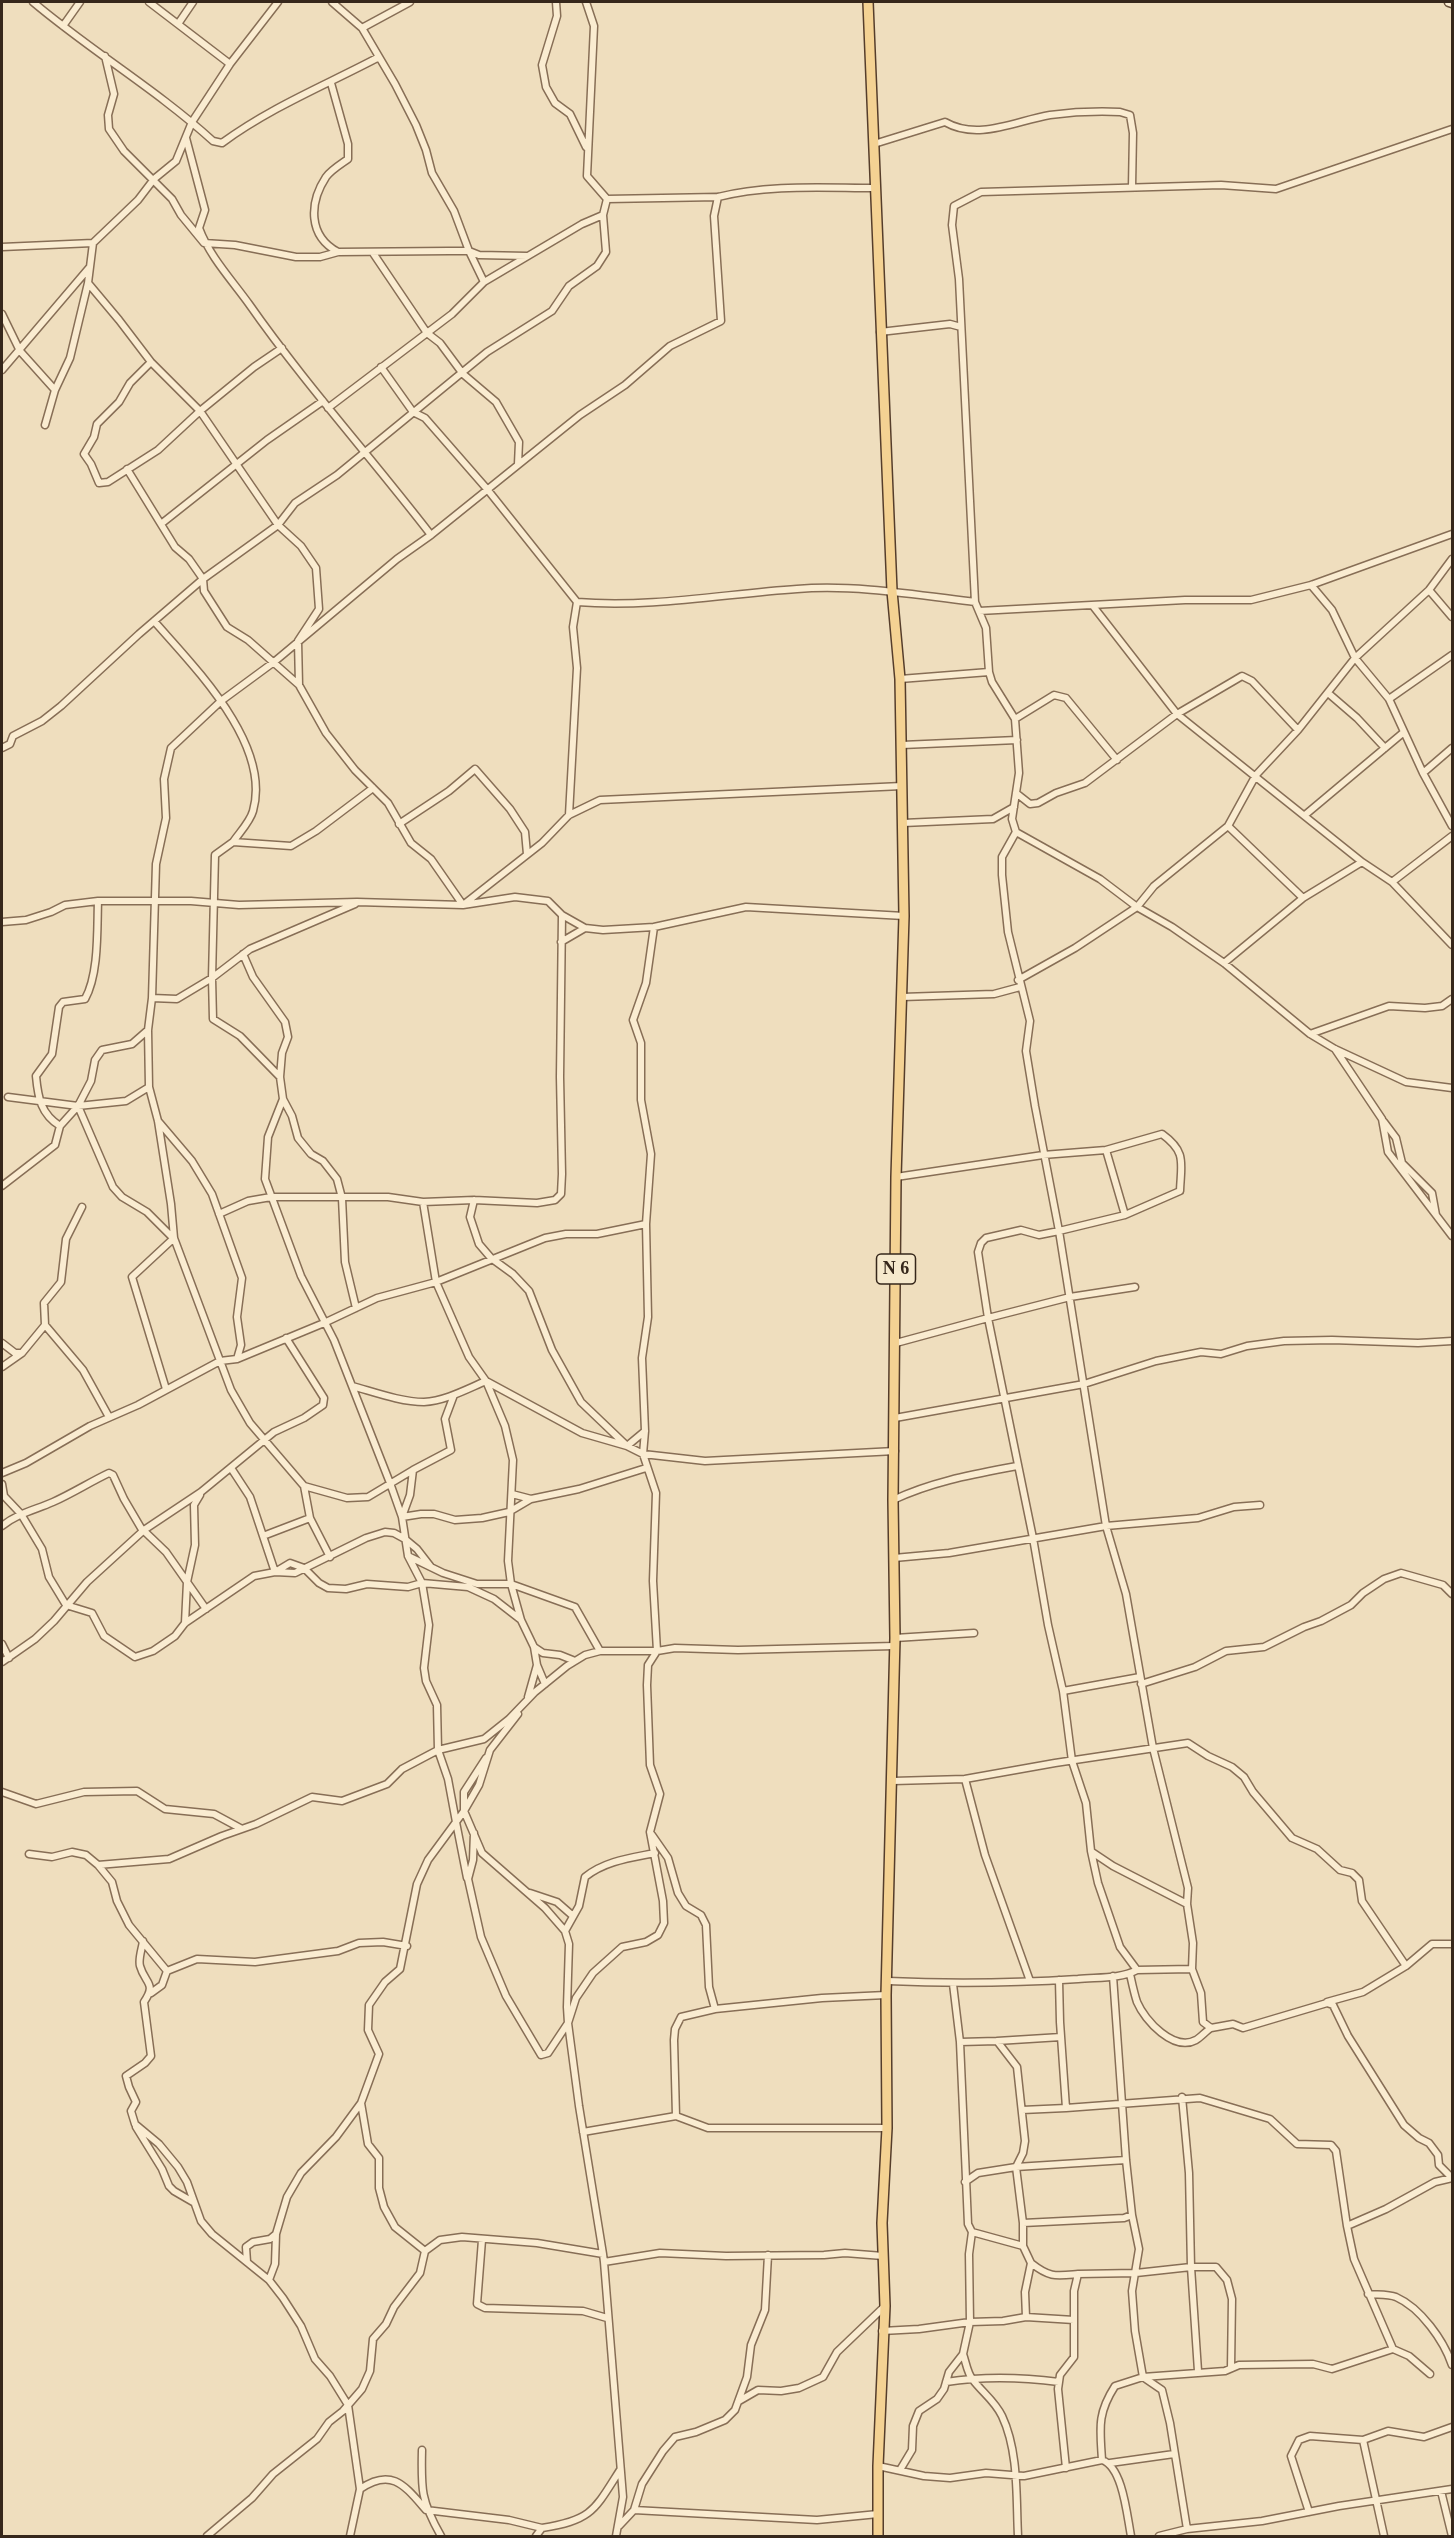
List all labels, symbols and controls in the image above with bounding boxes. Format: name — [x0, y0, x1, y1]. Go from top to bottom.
road number: N 6 — [876, 1254, 916, 1284]

